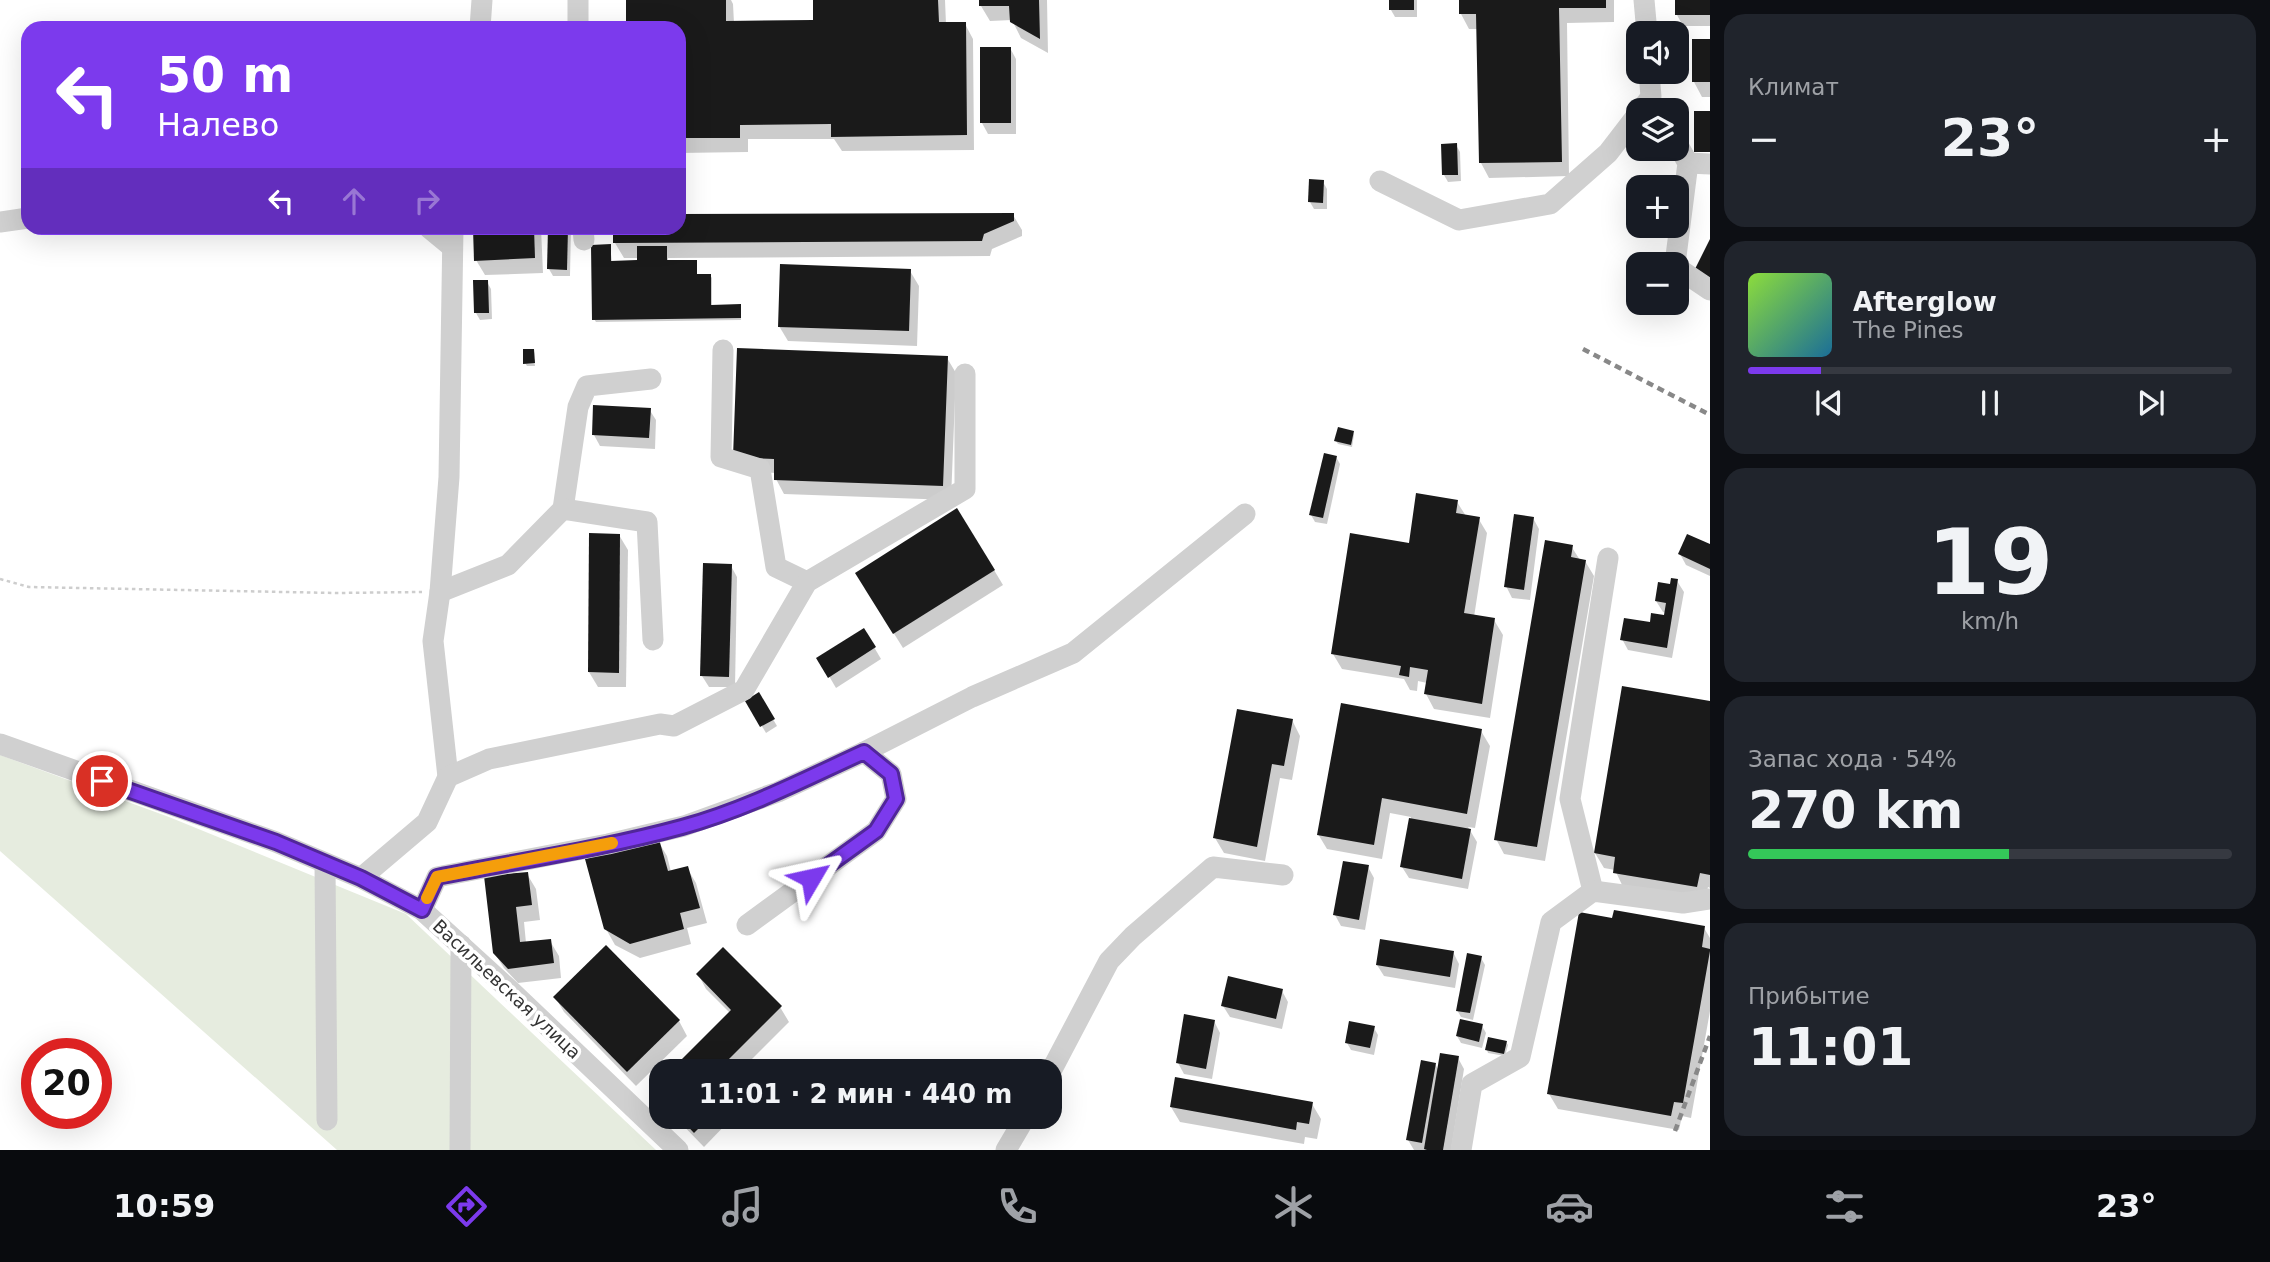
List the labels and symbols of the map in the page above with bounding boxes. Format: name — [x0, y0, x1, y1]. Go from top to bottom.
pin — [72, 751, 132, 811]
position arrow — [774, 841, 848, 915]
street label: Васильевская улица — [429, 915, 585, 1063]
speed limit sign: 20 — [21, 1038, 112, 1129]

